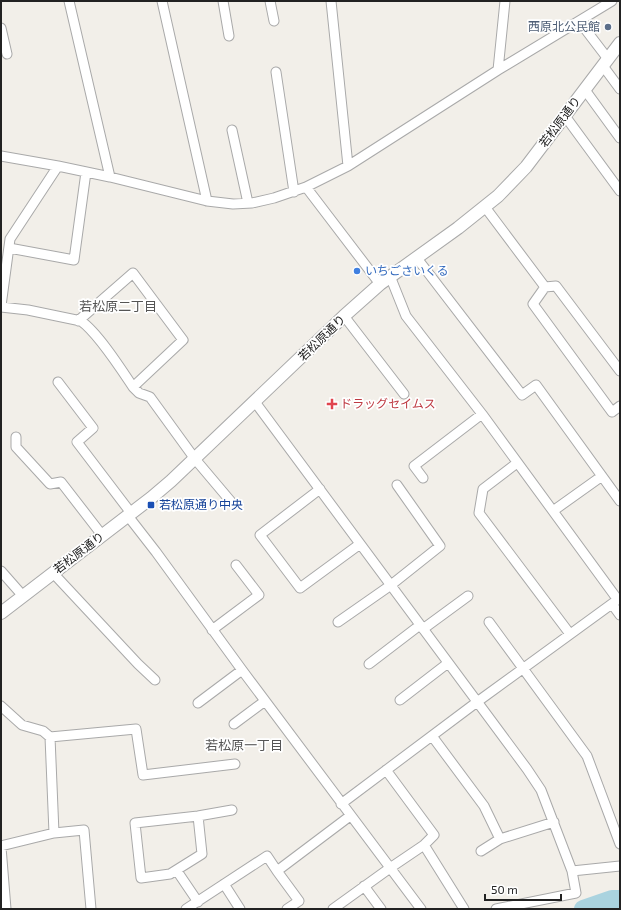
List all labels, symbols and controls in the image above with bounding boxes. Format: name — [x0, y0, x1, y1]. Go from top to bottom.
place label: 西原北公民館 — [528, 19, 600, 33]
marker: 西原北公民館 — [603, 22, 613, 32]
street label: 若松原通り — [536, 93, 583, 150]
place label: いちごさいくる — [365, 263, 449, 277]
marker: いちごさいくる — [352, 266, 362, 276]
district label: 若松原二丁目 — [79, 298, 157, 314]
street label: 若松原通り — [295, 311, 348, 363]
place label: ドラッグセイムス — [340, 396, 436, 410]
marker: ドラッグセイムス — [327, 399, 337, 409]
place label: 若松原通り中央 — [159, 497, 243, 511]
marker: 若松原通り中央 — [146, 500, 156, 510]
street label: 若松原通り — [50, 529, 107, 576]
district label: 若松原一丁目 — [205, 737, 283, 753]
scale bar — [485, 876, 561, 902]
text: 50 m — [491, 882, 518, 896]

